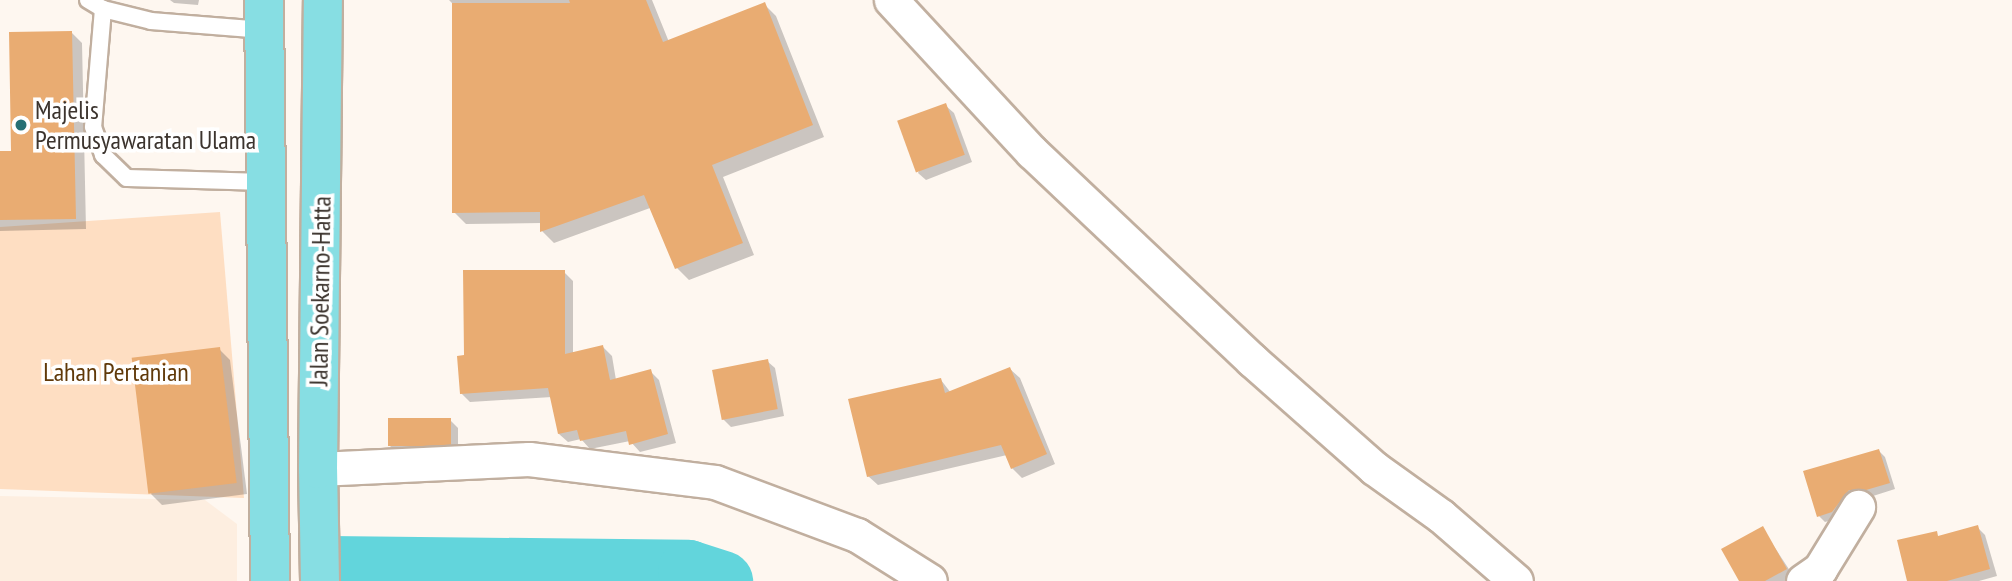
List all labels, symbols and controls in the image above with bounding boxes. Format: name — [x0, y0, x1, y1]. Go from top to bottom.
place label: Majelis Permusyawaratan Ulama — [35, 94, 256, 156]
marker: Majelis Permusyawaratan Ulama — [13, 117, 29, 133]
street label: Jalan Soekarno-Hatta — [303, 196, 337, 386]
park label: Lahan Pertanian — [43, 356, 189, 388]

